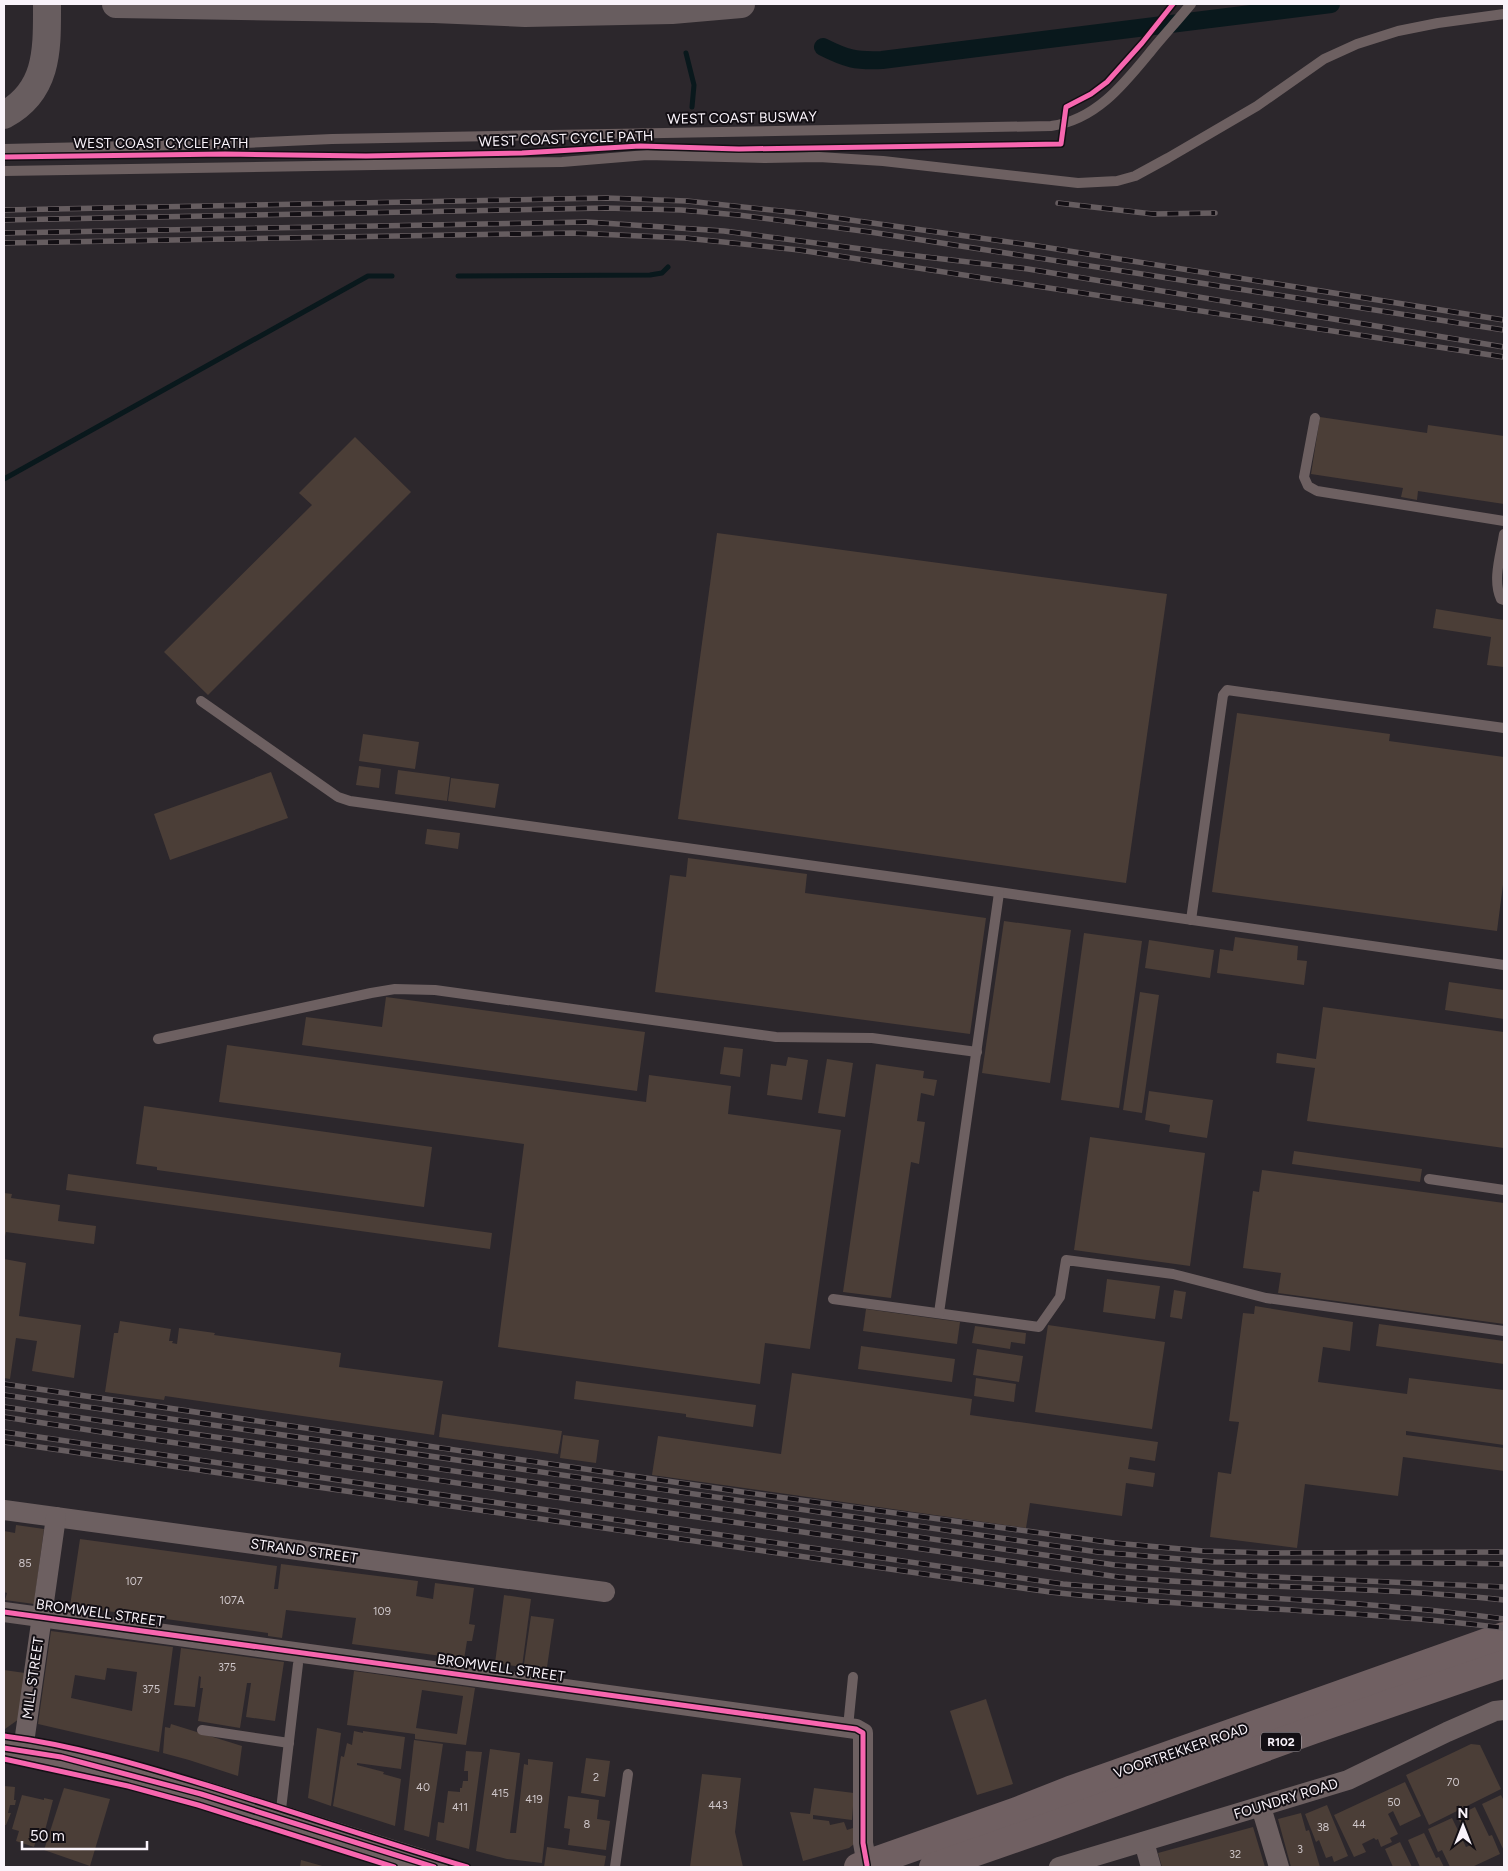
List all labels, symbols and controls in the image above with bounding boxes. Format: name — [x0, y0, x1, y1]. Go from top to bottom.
street label: WEST COAST BUSWAY — [667, 108, 817, 128]
street label: WEST COAST CYCLE PATH — [478, 127, 654, 151]
street label: WEST COAST CYCLE PATH — [73, 135, 249, 152]
street label: STRAND STREET — [249, 1535, 359, 1567]
house number: 85 — [18, 1557, 32, 1570]
house number: 107 — [125, 1575, 143, 1588]
house number: 107A — [220, 1594, 245, 1607]
street label: BROMWELL STREET — [35, 1596, 165, 1630]
house number: 109 — [373, 1605, 391, 1618]
street label: MILL STREET — [19, 1635, 47, 1720]
street label: BROMWELL STREET — [436, 1651, 566, 1685]
house number: 375 — [218, 1661, 236, 1674]
house number: 375 — [142, 1683, 160, 1696]
street label: VOORTREKKER ROAD — [1111, 1720, 1251, 1782]
road number: R102 — [1261, 1732, 1301, 1751]
house number: 2 — [593, 1771, 599, 1784]
street label: FOUNDRY ROAD — [1232, 1775, 1340, 1823]
house number: 70 — [1447, 1776, 1459, 1789]
house number: 40 — [416, 1781, 430, 1794]
house number: 415 — [491, 1787, 509, 1800]
house number: 419 — [525, 1793, 543, 1806]
house number: 50 — [1387, 1796, 1401, 1809]
house number: 443 — [708, 1799, 728, 1812]
house number: 411 — [452, 1801, 468, 1814]
north arrow — [1438, 1801, 1488, 1851]
text: N — [1458, 1805, 1468, 1822]
scale bar — [22, 1818, 148, 1850]
house number: 8 — [584, 1818, 591, 1831]
house number: 44 — [1352, 1818, 1366, 1831]
house number: 38 — [1317, 1821, 1330, 1834]
text: 50 m — [30, 1827, 65, 1845]
house number: 3 — [1297, 1843, 1303, 1856]
house number: 32 — [1229, 1848, 1241, 1861]

